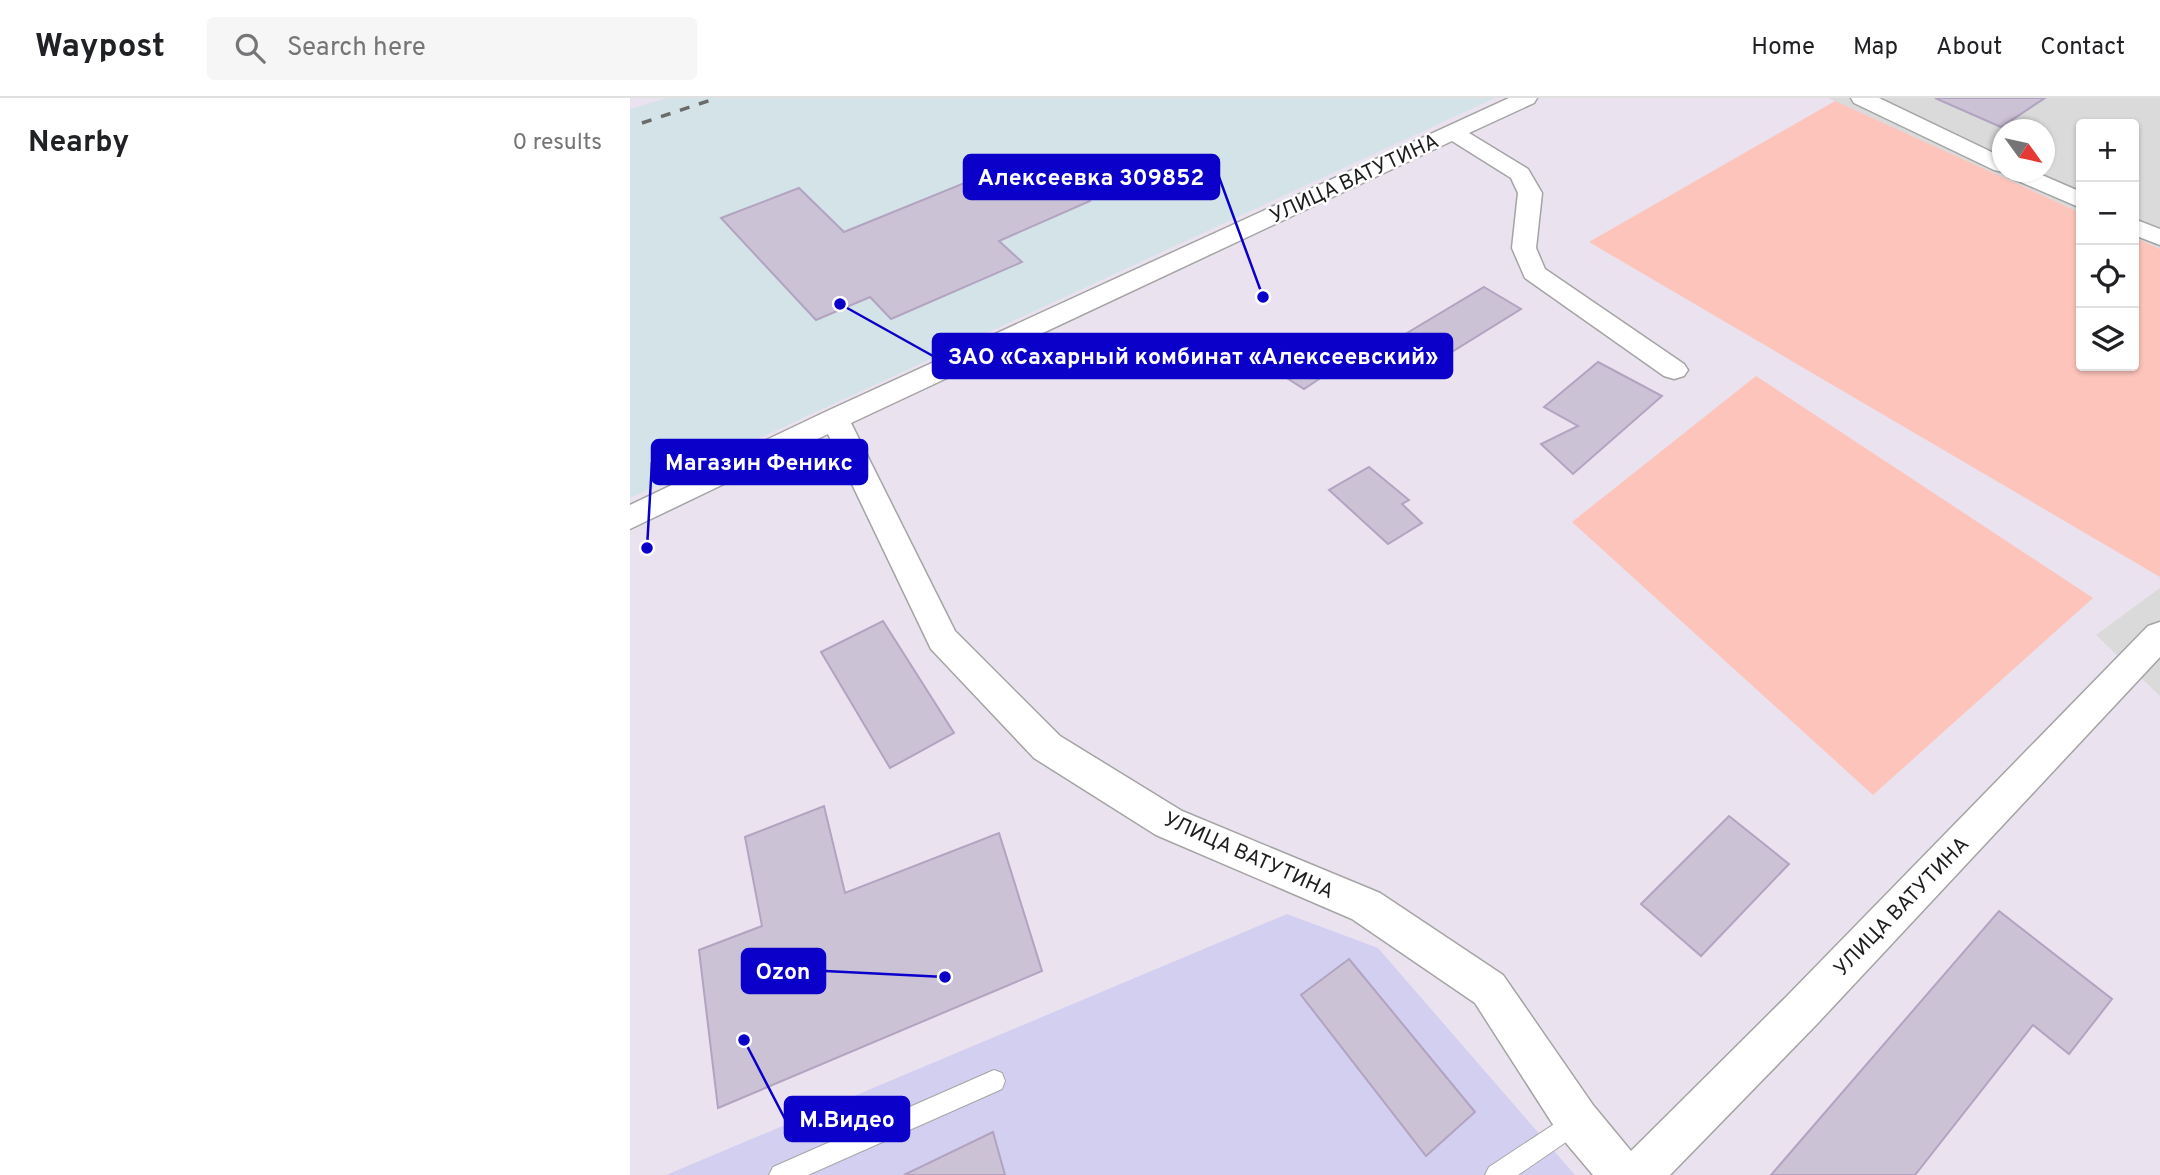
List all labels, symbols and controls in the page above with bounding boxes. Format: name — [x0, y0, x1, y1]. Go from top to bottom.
search box — [207, 17, 697, 80]
text: Waypost — [35, 27, 165, 69]
icon: search — [231, 29, 269, 67]
text: Search here — [287, 32, 426, 65]
text: Home — [1751, 33, 1815, 63]
text: Map — [1853, 33, 1898, 63]
text: About — [1936, 33, 2002, 63]
text: Contact — [2040, 33, 2125, 63]
north arrow — [1992, 119, 2055, 182]
map controls — [2076, 119, 2139, 371]
button: + — [2076, 119, 2139, 182]
text: Nearby — [28, 125, 129, 162]
street label: УЛИЦА ВАТУТИНА — [1266, 128, 1444, 230]
text: 0 results — [513, 129, 602, 158]
callout: Алексеевка 309852 — [964, 155, 1219, 199]
text: Алексеевка 309852 — [978, 165, 1204, 194]
button: − — [2076, 182, 2139, 245]
button: locate — [2076, 245, 2139, 308]
button: layers — [2076, 308, 2139, 371]
callout: ЗАО «Сахарный комбинат «Алексеевский» — [933, 334, 1452, 378]
text: ЗАО «Сахарный комбинат «Алексеевский» — [948, 344, 1438, 373]
callout: Магазин Феникс — [652, 440, 867, 484]
text: Магазин Феникс — [665, 450, 853, 479]
street label: УЛИЦА ВАТУТИНА — [1159, 807, 1338, 906]
street label: УЛИЦА ВАТУТИНА — [1829, 832, 1976, 982]
callout: Ozon — [742, 949, 825, 993]
text: Ozon — [756, 959, 810, 988]
callout: М.Видео — [785, 1097, 909, 1141]
text: М.Видео — [799, 1107, 895, 1136]

